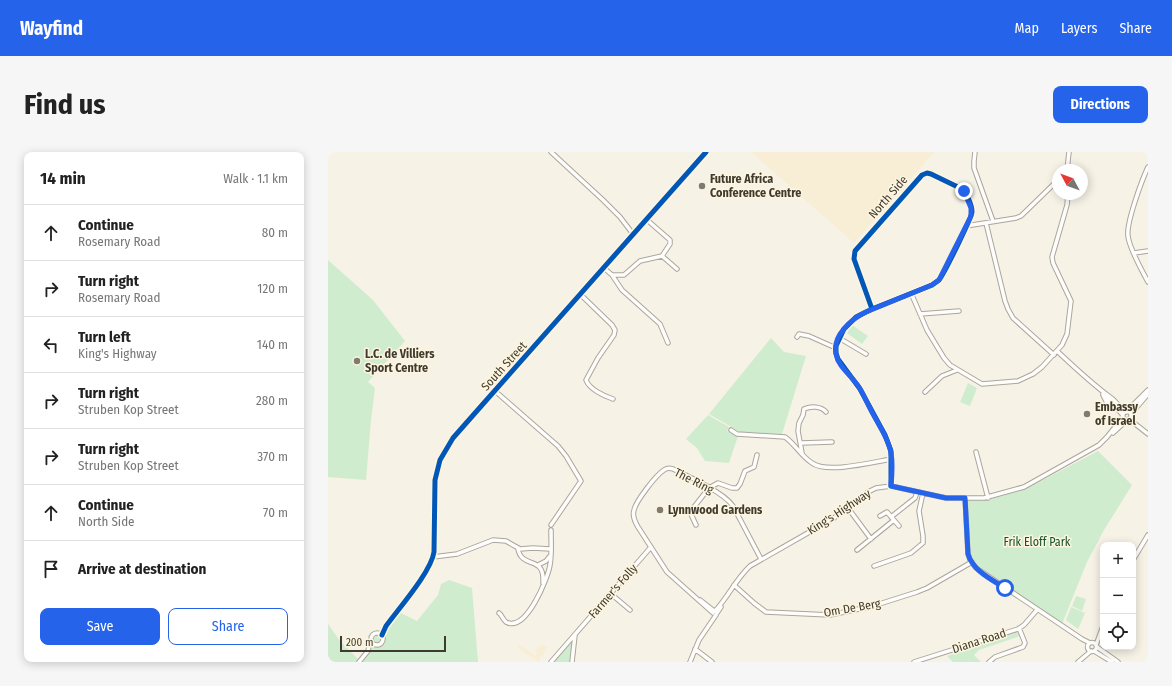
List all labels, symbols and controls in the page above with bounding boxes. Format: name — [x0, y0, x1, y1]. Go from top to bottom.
text: Wayfind — [20, 17, 83, 40]
text: Map — [1015, 20, 1039, 37]
text: Layers — [1061, 20, 1097, 37]
text: Share — [1119, 20, 1152, 37]
button: Directions — [1053, 86, 1148, 123]
text: Find us — [24, 88, 106, 121]
north arrow — [1052, 164, 1088, 200]
text: 14 min — [40, 168, 86, 189]
text: Walk · 1.1 km — [223, 171, 288, 186]
place label: Future Africa Conference Centre — [710, 172, 801, 200]
street label: North Side — [866, 173, 910, 221]
marker: Future Africa Conference Centre — [697, 181, 707, 191]
route end — [955, 182, 973, 200]
text: Continue — [78, 216, 134, 234]
icon: ahead — [40, 222, 62, 244]
text: 80 m — [262, 225, 288, 240]
text: Rosemary Road — [78, 234, 160, 249]
text: Turn right — [78, 272, 139, 290]
icon: right — [40, 278, 62, 300]
text: 120 m — [257, 281, 288, 296]
text: Rosemary Road — [78, 290, 160, 305]
text: Turn left — [78, 328, 131, 346]
icon: left — [40, 334, 62, 356]
text: 140 m — [257, 337, 288, 352]
street label: South Street — [478, 339, 530, 393]
text: King's Highway — [78, 346, 157, 361]
place label: L.C. de Villiers Sport Centre — [365, 347, 435, 375]
marker: L.C. de Villiers Sport Centre — [352, 356, 362, 366]
text: Turn right — [78, 384, 139, 402]
icon: right — [40, 390, 62, 412]
text: 280 m — [256, 393, 288, 408]
place label: Embassy of Israel — [1095, 400, 1138, 428]
text: Struben Kop Street — [78, 402, 179, 417]
marker: Embassy of Israel — [1082, 409, 1092, 419]
text: Turn right — [78, 440, 139, 458]
icon: right — [40, 446, 62, 468]
text: 370 m — [257, 449, 288, 464]
text: Struben Kop Street — [78, 458, 179, 473]
street label: The Ring — [672, 465, 716, 497]
street label: King's Highway — [805, 486, 874, 538]
text: Continue — [78, 496, 134, 514]
icon: ahead — [40, 502, 62, 524]
place label: Lynnwood Gardens — [668, 503, 763, 517]
text: 70 m — [263, 505, 288, 520]
marker: Lynnwood Gardens — [655, 505, 665, 515]
text: North Side — [78, 514, 135, 529]
park label: Frik Eloff Park — [1004, 535, 1071, 549]
map controls — [1100, 542, 1136, 650]
button: + — [1100, 542, 1136, 578]
icon: arrive — [40, 558, 62, 580]
text: Arrive at destination — [78, 560, 206, 578]
street label: Farmer's Folly — [586, 561, 641, 621]
button: − — [1100, 578, 1136, 614]
route start — [996, 579, 1014, 597]
street label: Om De Berg — [822, 596, 882, 620]
button: Save — [40, 608, 160, 645]
button: Share — [168, 608, 288, 645]
button: locate — [1100, 614, 1136, 650]
street label: Diana Road — [950, 626, 1008, 656]
scale bar — [340, 634, 446, 653]
text: 200 m — [346, 636, 373, 649]

